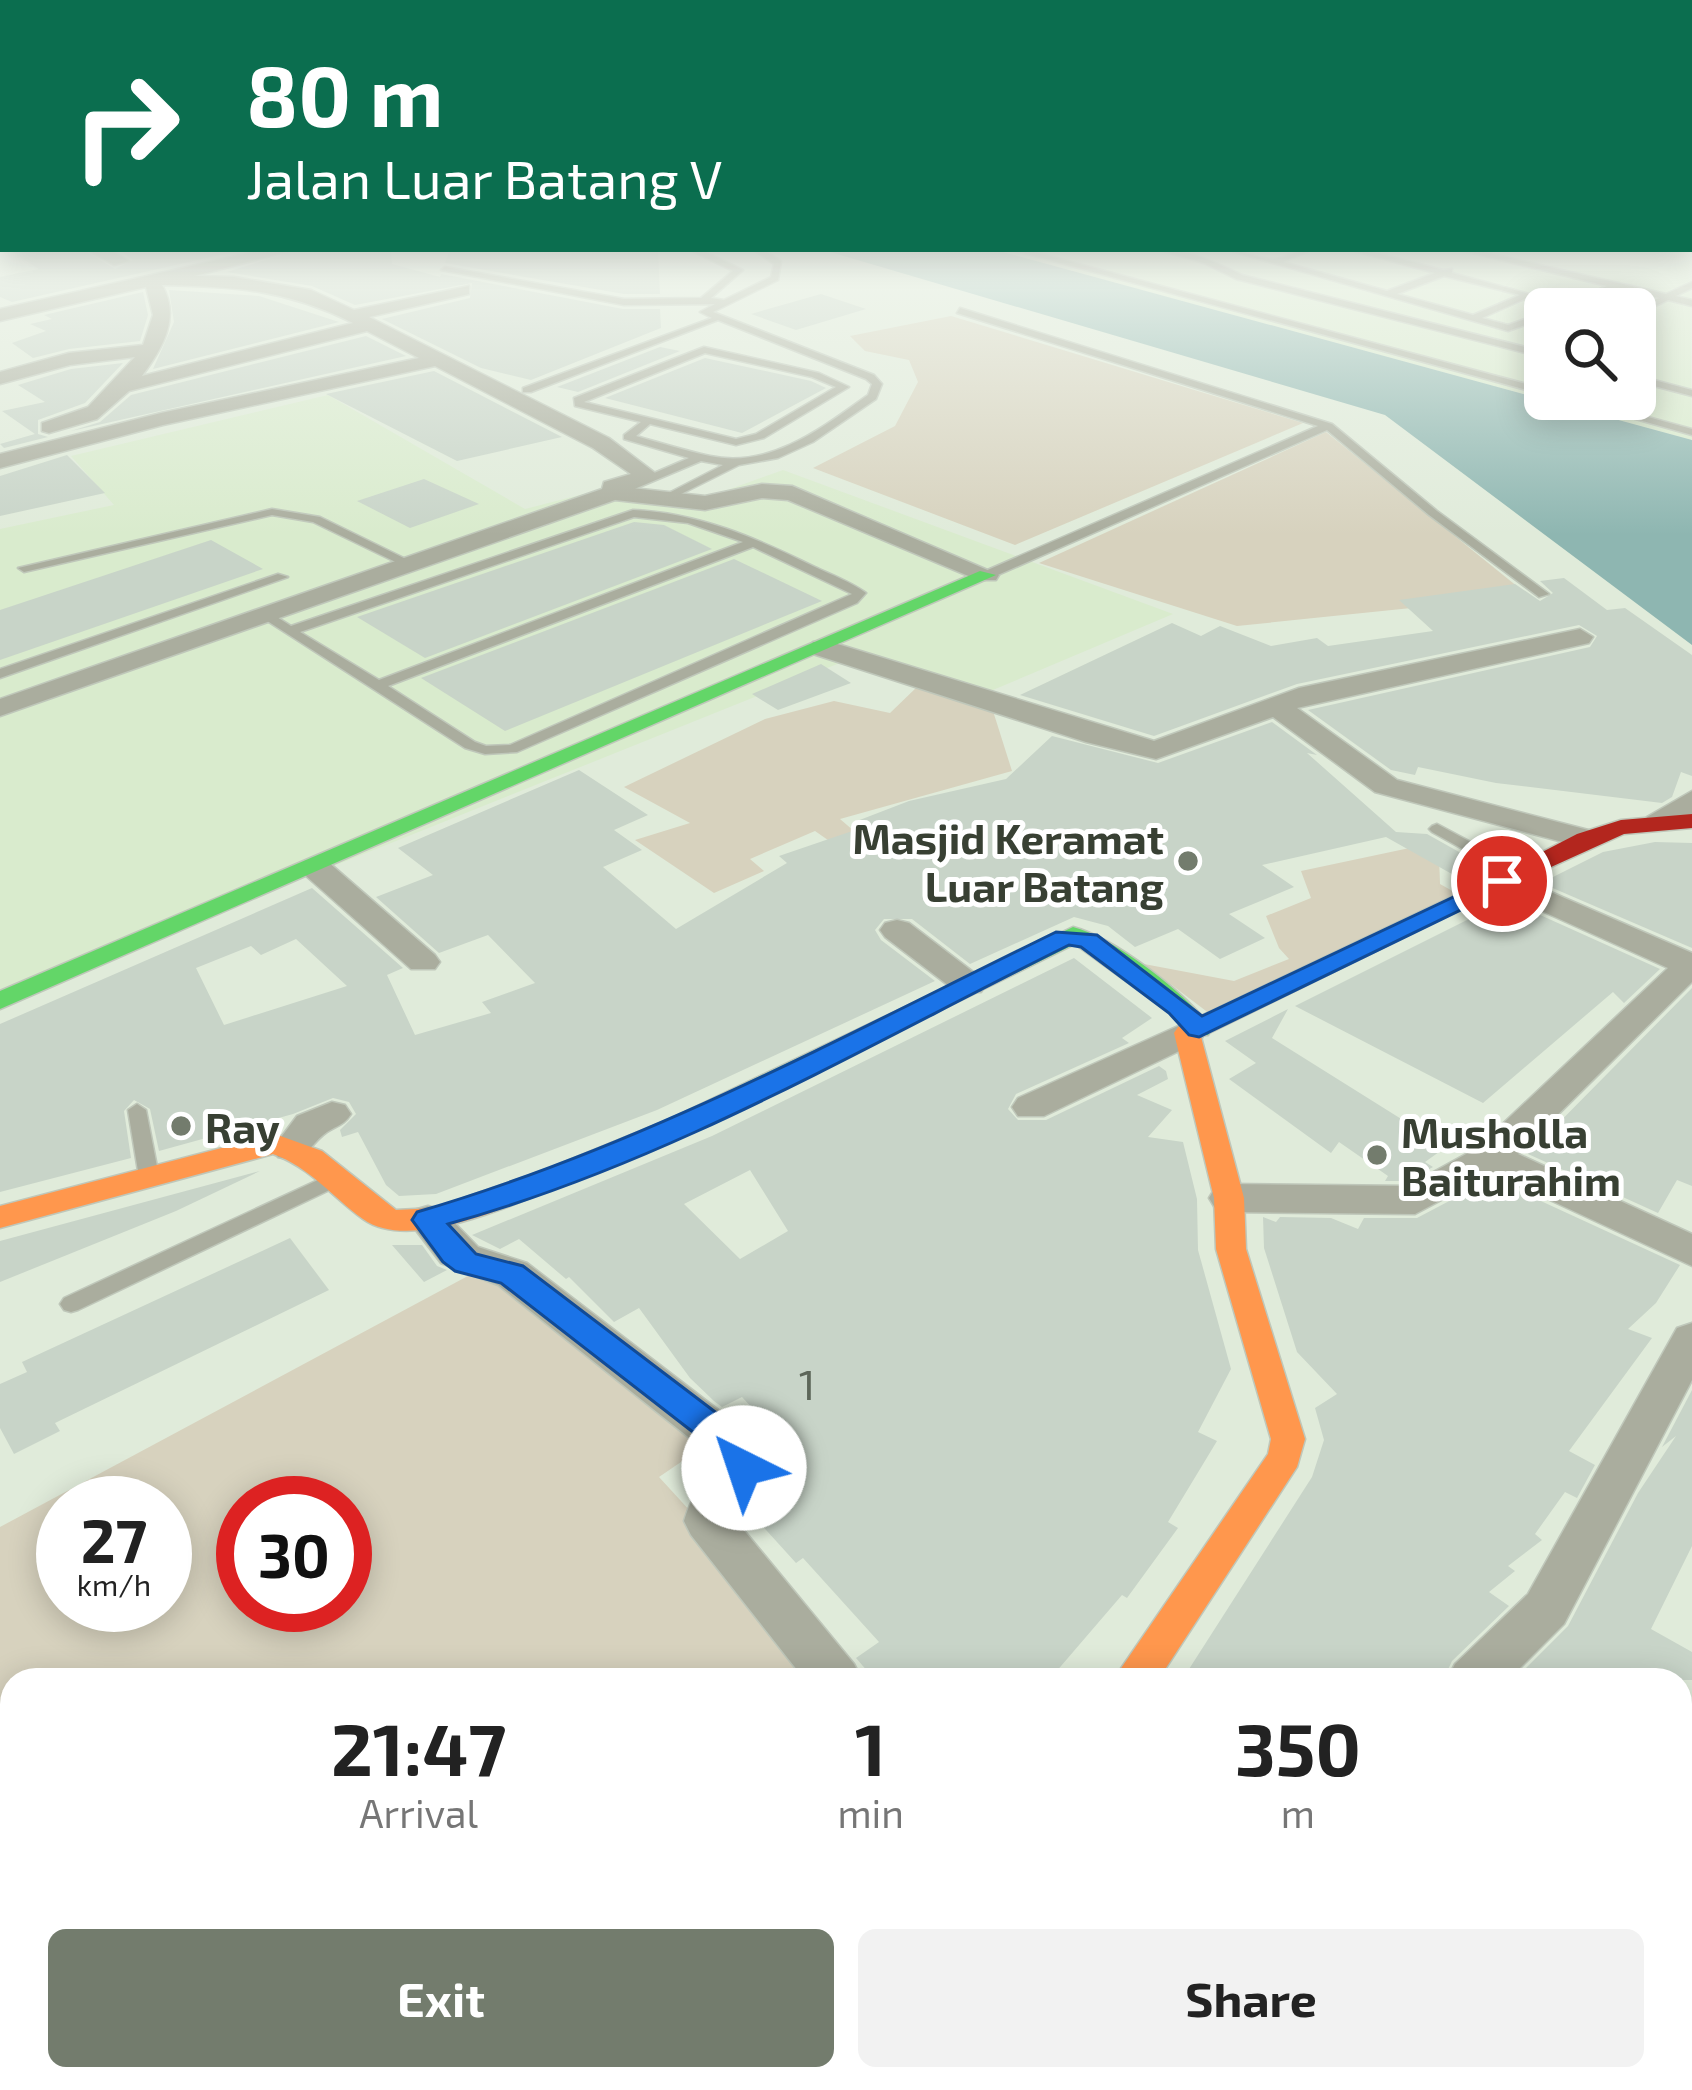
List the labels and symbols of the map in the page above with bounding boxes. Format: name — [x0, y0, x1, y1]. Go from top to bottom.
place label: Masjid Keramat Luar Batang — [852, 812, 1164, 910]
pin — [1451, 830, 1553, 932]
marker: Masjid Keramat Luar Batang — [1175, 848, 1201, 874]
place label: Ray — [205, 1101, 280, 1152]
place label: Musholla Baiturahim — [1401, 1106, 1621, 1204]
marker: Ray — [168, 1113, 194, 1139]
marker: Musholla Baiturahim — [1364, 1142, 1390, 1168]
house number: 1 — [799, 1358, 815, 1408]
position arrow — [681, 1405, 807, 1531]
speed limit sign: 30 — [216, 1476, 372, 1632]

